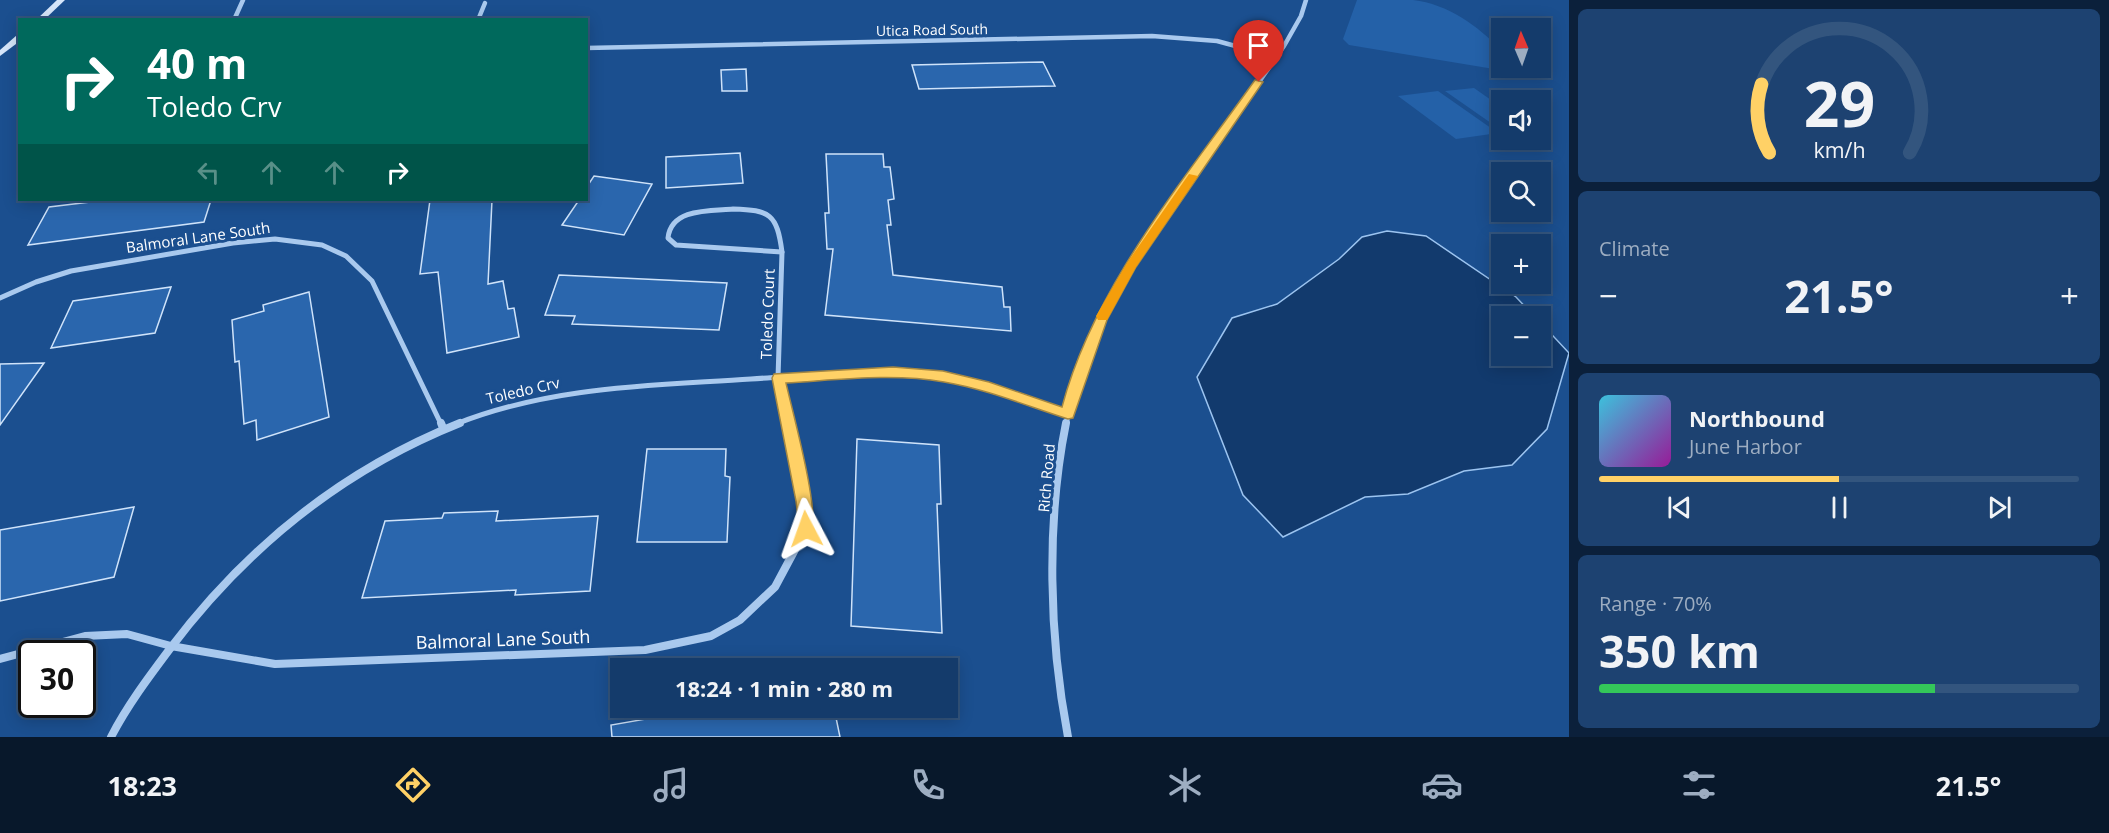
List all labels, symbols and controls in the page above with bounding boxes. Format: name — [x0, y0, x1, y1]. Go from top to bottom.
north arrow — [1491, 18, 1551, 78]
map controls — [1491, 18, 1551, 366]
street label: Utica Road South — [876, 19, 988, 40]
pin — [1233, 20, 1284, 82]
icon: arrive — [1242, 29, 1275, 62]
text: 40 m — [147, 34, 247, 91]
icon: right — [48, 42, 126, 120]
text: 29 — [1803, 60, 1875, 145]
text: Toledo Crv — [147, 88, 281, 125]
button: sound — [1491, 90, 1551, 150]
text: km/h — [1813, 135, 1865, 164]
icon: left — [192, 156, 225, 189]
icon: ahead — [255, 156, 288, 189]
icon: ahead — [318, 156, 351, 189]
icon: right — [381, 156, 414, 189]
button: search — [1491, 162, 1551, 222]
street label: Balmoral Lane South — [124, 217, 271, 257]
button: + — [1491, 234, 1551, 294]
text: Climate — [1599, 235, 1670, 262]
text: 21.5° — [1784, 265, 1894, 326]
street label: Toledo Court — [755, 268, 779, 360]
text: − — [1599, 273, 1618, 318]
text: + — [2060, 273, 2079, 318]
button: − — [1491, 306, 1551, 366]
street label: Toledo Crv — [484, 372, 562, 408]
text: Northbound — [1689, 403, 1825, 433]
text: June Harbor — [1689, 433, 1802, 460]
street label: Rich Road — [1033, 443, 1059, 513]
icon: previous — [1663, 491, 1696, 524]
icon: pause — [1823, 491, 1856, 524]
icon: next — [1983, 491, 2016, 524]
position arrow — [774, 497, 838, 561]
text: Range · 70% — [1599, 590, 1712, 617]
text: 350 km — [1599, 620, 1760, 681]
street label: Balmoral Lane South — [415, 624, 591, 654]
speed limit sign: 30 — [18, 640, 96, 718]
text: 18:24 · 1 min · 280 m — [675, 673, 893, 703]
icon: directions — [392, 764, 434, 806]
icon: music — [650, 764, 692, 806]
icon: phone — [907, 764, 949, 806]
icon: climate — [1164, 764, 1206, 806]
icon: car — [1421, 764, 1463, 806]
icon: filters — [1678, 764, 1720, 806]
text: 18:23 — [108, 767, 177, 804]
text: 21.5° — [1936, 767, 2001, 804]

